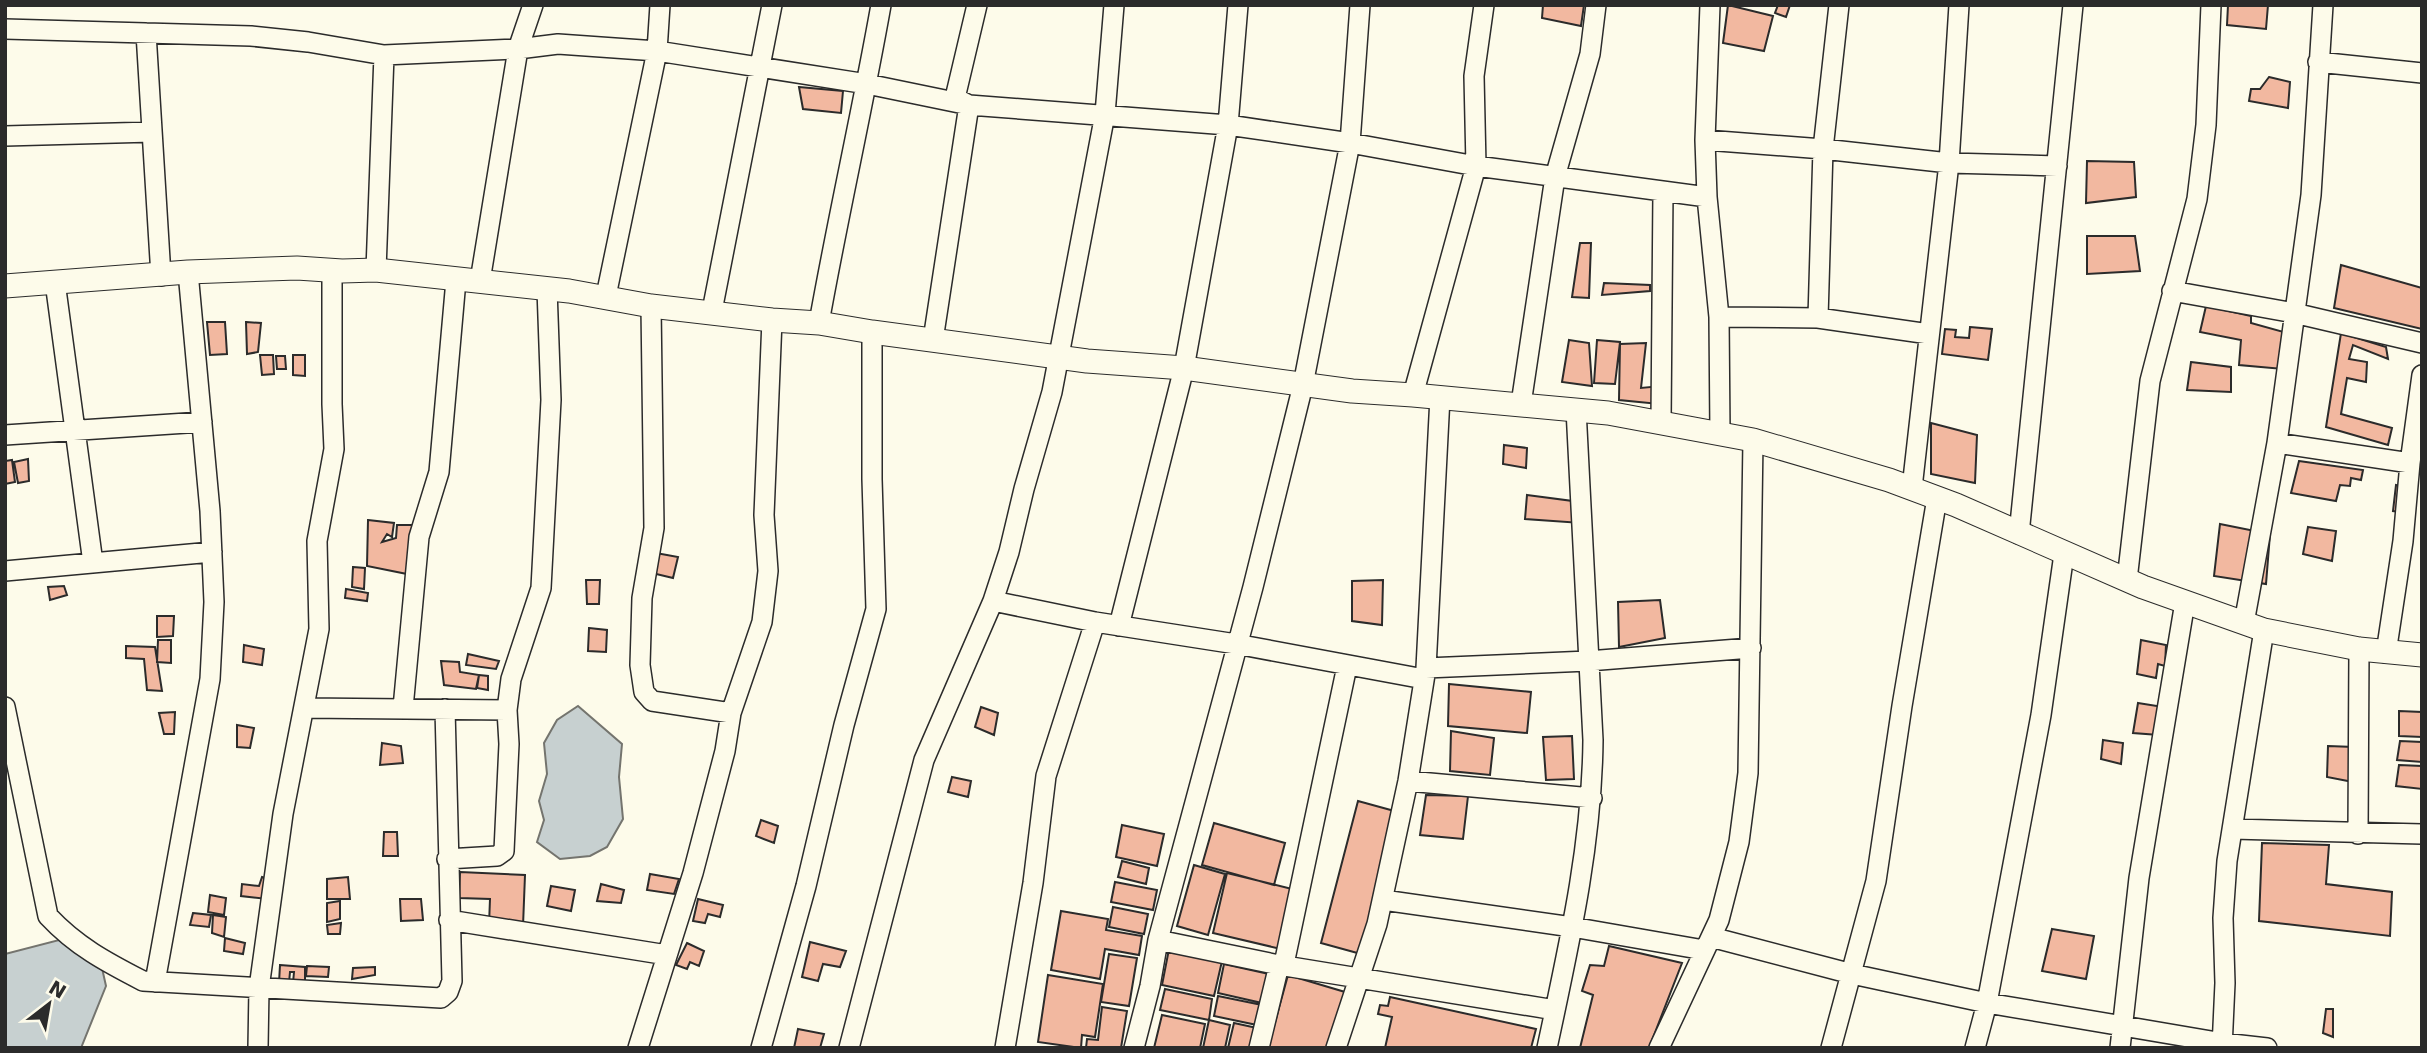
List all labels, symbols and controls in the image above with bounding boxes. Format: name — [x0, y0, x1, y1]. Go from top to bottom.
north arrow — [14, 969, 84, 1039]
text: N — [45, 976, 70, 1003]

